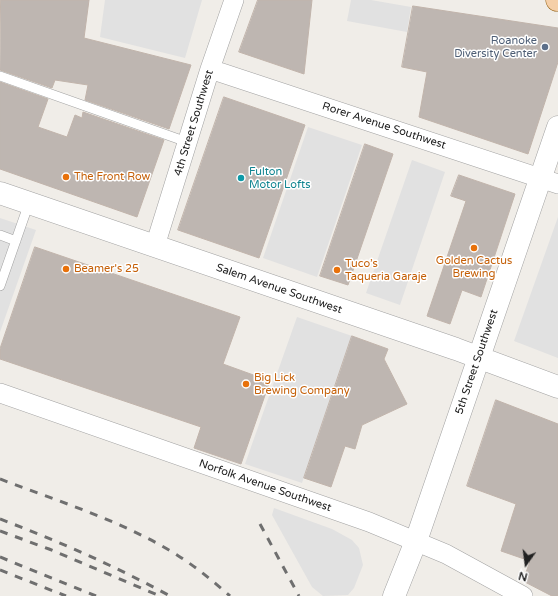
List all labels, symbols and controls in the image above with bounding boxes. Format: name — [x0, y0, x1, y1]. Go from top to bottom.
place label: Roanoke Diversity Center — [454, 34, 537, 60]
marker: Roanoke Diversity Center — [540, 42, 550, 52]
street label: 4th Street Southwest — [172, 68, 216, 178]
street label: Rorer Avenue Southwest — [320, 100, 448, 152]
place label: Fulton Motor Lofts — [249, 165, 311, 191]
place label: The Front Row — [74, 170, 150, 184]
marker: The Front Row — [61, 172, 71, 182]
marker: Fulton Motor Lofts — [236, 173, 246, 183]
marker: Golden Cactus Brewing — [469, 243, 479, 253]
place label: Golden Cactus Brewing — [436, 254, 512, 280]
place label: Tuco’s Taqueria Garaje — [345, 257, 427, 283]
street label: Salem Avenue Southwest — [214, 261, 344, 317]
place label: Beamer's 25 — [74, 262, 139, 276]
marker: Beamer's 25 — [61, 264, 71, 274]
marker: Tuco’s Taqueria Garaje — [332, 265, 342, 275]
street label: 5th Street Southwest — [453, 308, 501, 416]
place label: Big Lick Brewing Company — [254, 371, 350, 397]
marker: Big Lick Brewing Company — [241, 379, 251, 389]
street label: Norfolk Avenue Southwest — [197, 457, 333, 515]
north arrow — [506, 544, 546, 584]
text: N — [517, 569, 529, 584]

